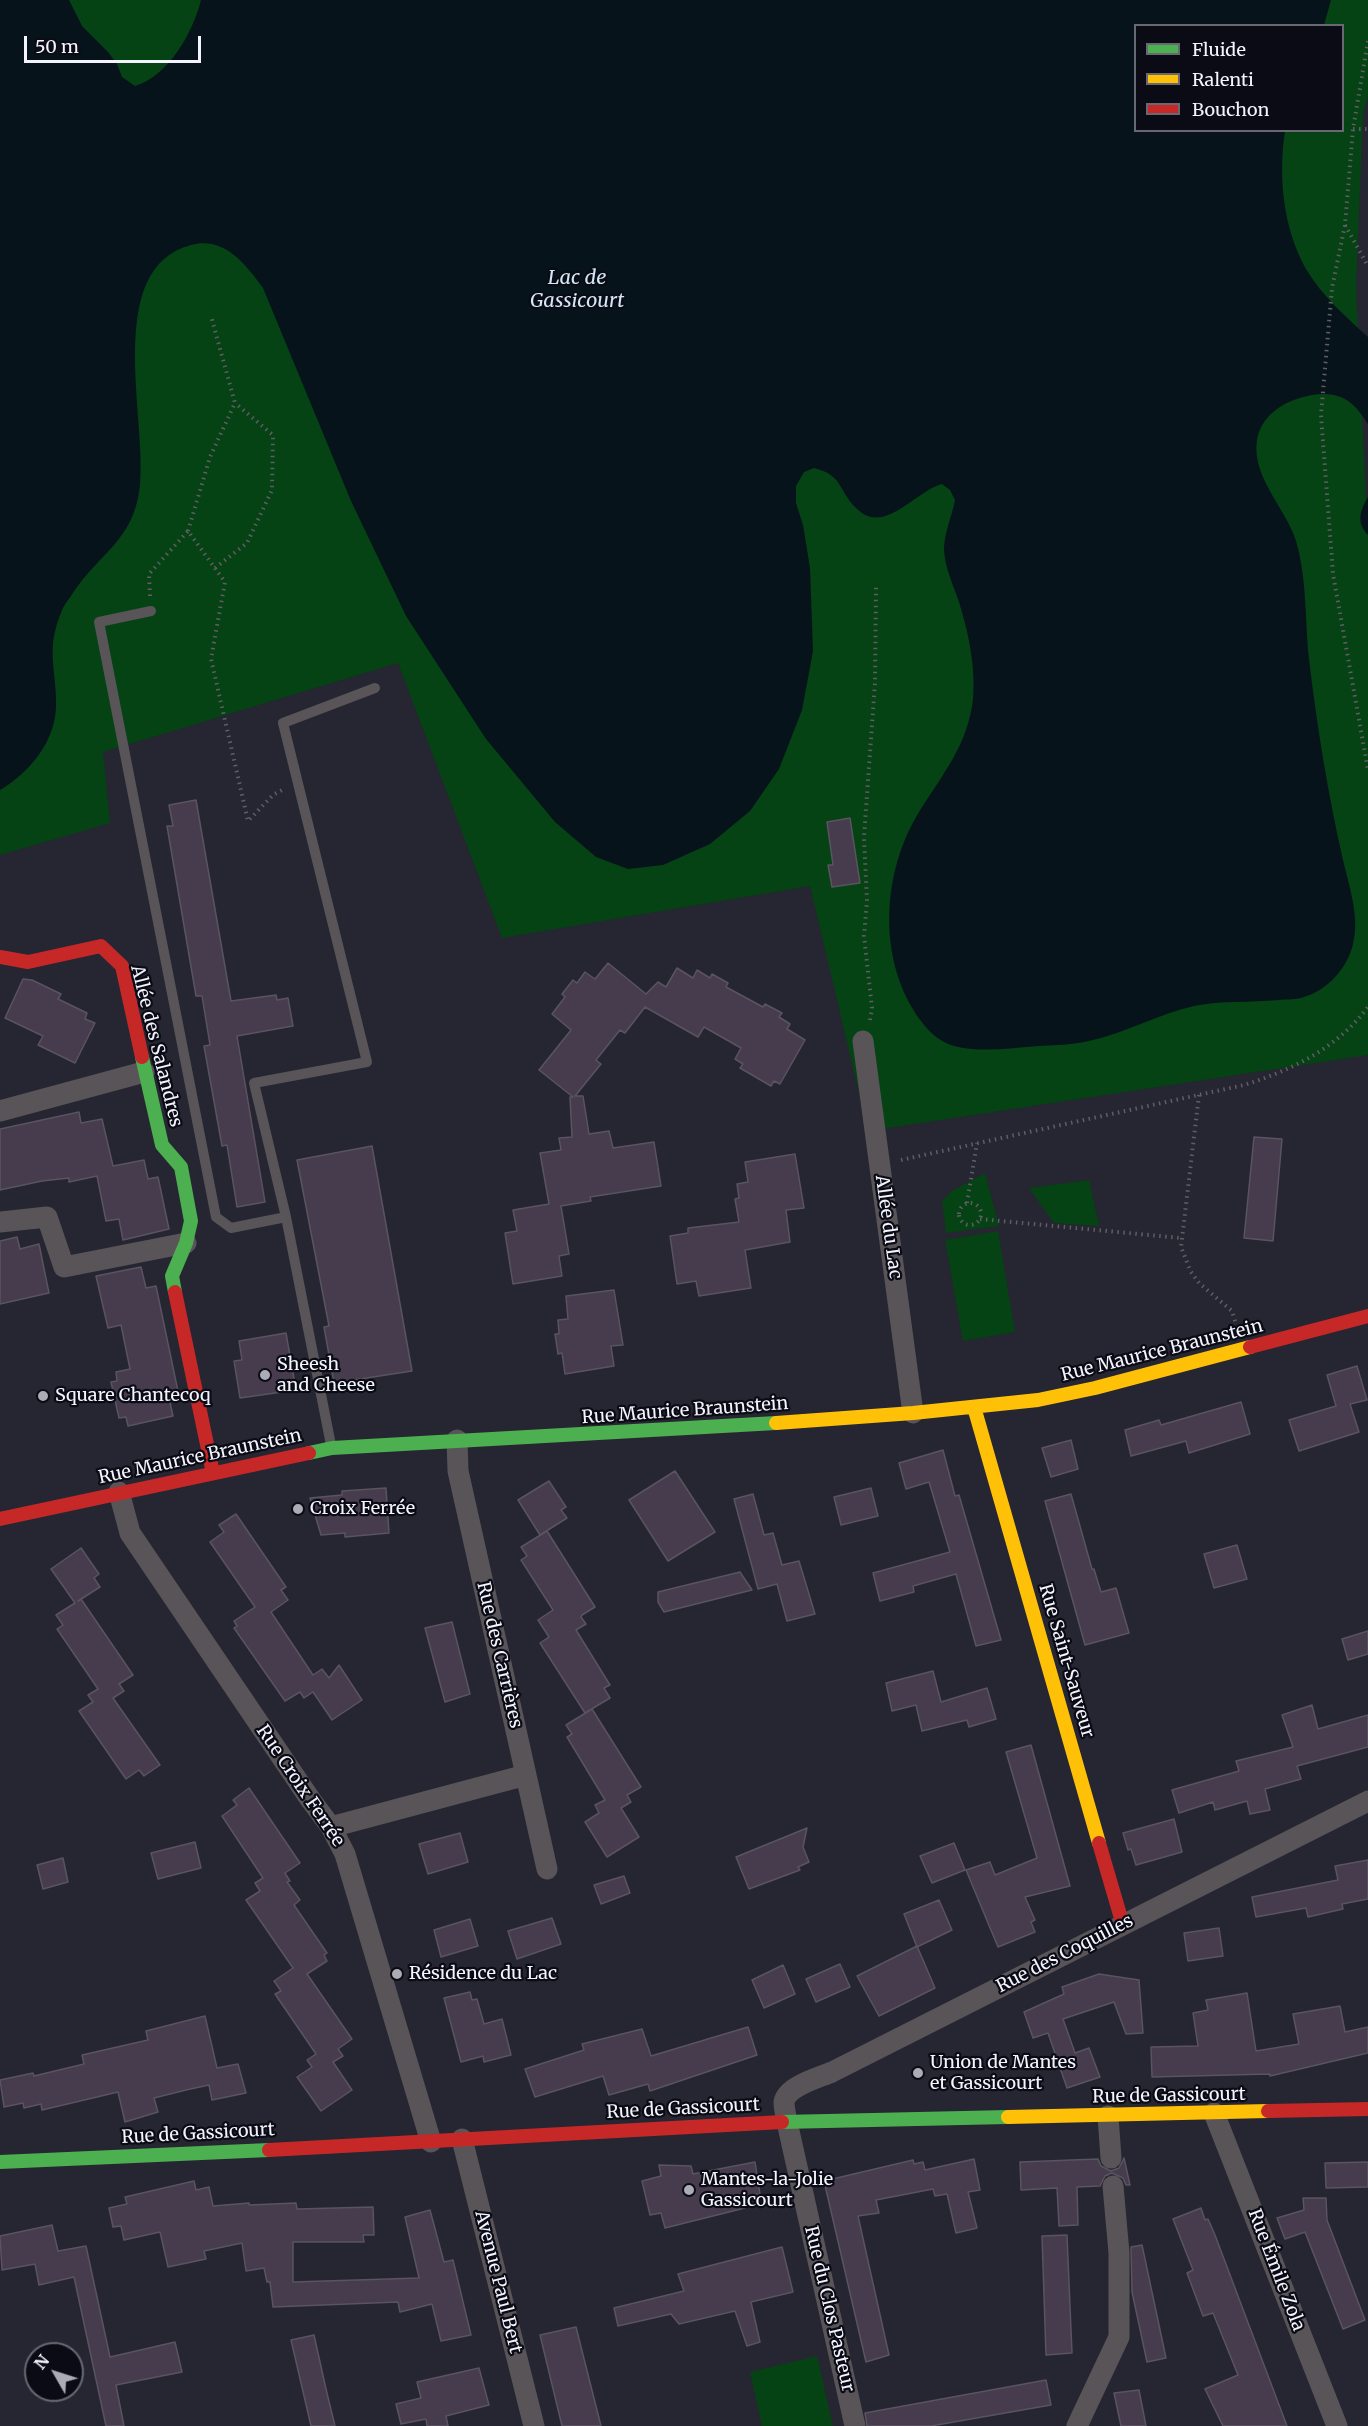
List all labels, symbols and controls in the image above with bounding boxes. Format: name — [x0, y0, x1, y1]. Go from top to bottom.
scale bar — [27, 24, 204, 62]
legend — [1134, 24, 1344, 132]
text: 50 m — [35, 35, 79, 58]
text: Fluide — [1192, 38, 1246, 61]
text: Ralenti — [1192, 68, 1254, 91]
text: Bouchon — [1192, 98, 1269, 121]
water label: Lac de Gassicourt — [530, 266, 624, 313]
street label: Allée des Salandres — [125, 963, 187, 1129]
street label: Allée du Lac — [870, 1174, 906, 1280]
street label: Rue Maurice Braunstein — [1059, 1315, 1265, 1387]
place label: Sheesh and Cheese — [277, 1354, 375, 1396]
marker: Sheesh and Cheese — [258, 1368, 272, 1382]
place label: Square Chantecoq — [55, 1385, 211, 1407]
marker: Square Chantecoq — [36, 1389, 50, 1403]
street label: Rue Maurice Braunstein — [581, 1393, 789, 1429]
street label: Rue Maurice Braunstein — [96, 1425, 304, 1489]
place label: Croix Ferrée — [310, 1498, 415, 1520]
marker: Croix Ferrée — [291, 1502, 305, 1516]
street label: Rue des Carrières — [472, 1580, 526, 1730]
street label: Rue Saint-Sauveur — [1034, 1582, 1098, 1740]
street label: Rue Croix Ferrée — [251, 1721, 349, 1851]
street label: Rue des Coquilles — [993, 1910, 1137, 1998]
place label: Résidence du Lac — [409, 1963, 557, 1985]
marker: Résidence du Lac — [390, 1967, 404, 1981]
place label: Union de Mantes et Gassicourt — [930, 2052, 1076, 2094]
marker: Union de Mantes et Gassicourt — [911, 2066, 925, 2080]
street label: Rue de Gassicourt — [1092, 2084, 1246, 2108]
street label: Rue de Gassicourt — [606, 2094, 760, 2124]
street label: Rue de Gassicourt — [121, 2119, 275, 2149]
place label: Mantes-la-Jolie Gassicourt — [701, 2169, 833, 2212]
marker: Mantes-la-Jolie Gassicourt — [682, 2183, 696, 2197]
street label: Rue Émile Zola — [1243, 2206, 1309, 2334]
street label: Avenue Paul Bert — [470, 2208, 526, 2356]
street label: Rue du Clos Pasteur — [799, 2224, 859, 2394]
north arrow — [24, 2342, 84, 2402]
text: N — [30, 2351, 53, 2373]

